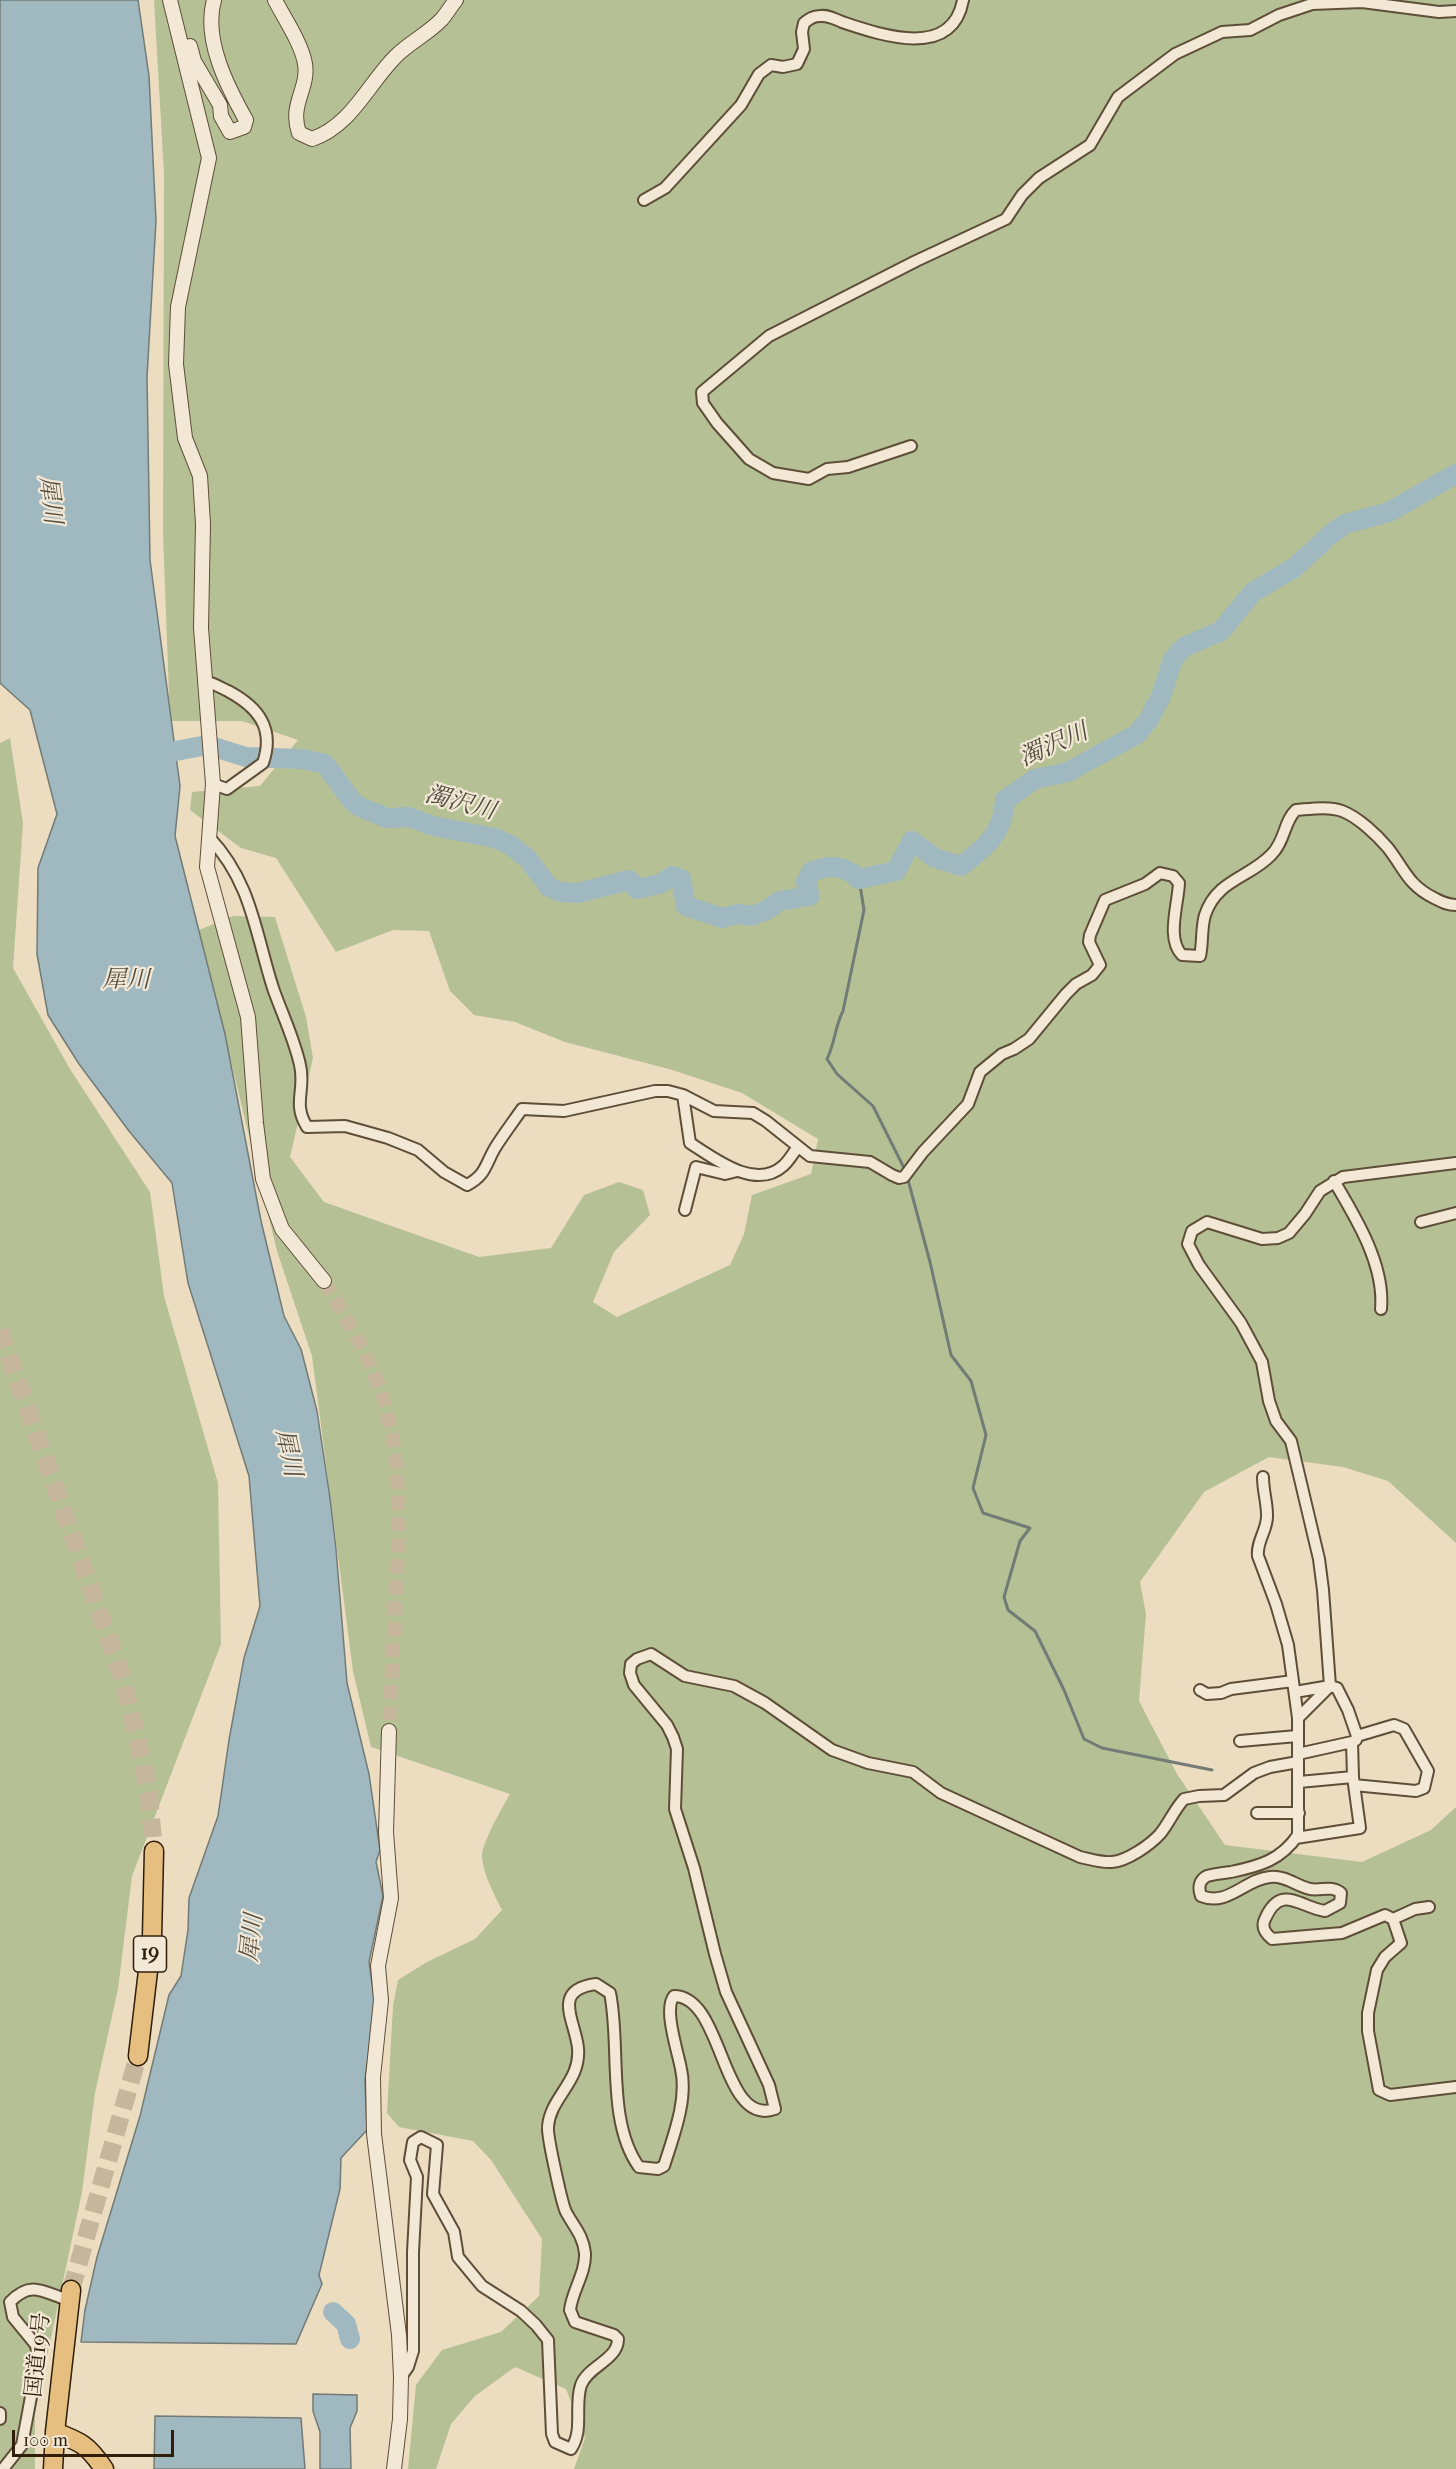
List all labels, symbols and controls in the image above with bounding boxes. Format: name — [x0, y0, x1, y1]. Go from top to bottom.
water label: 犀川 — [32, 474, 66, 526]
water label: 濁沢川 — [1015, 718, 1093, 774]
water label: 濁沢川 — [421, 781, 499, 827]
water label: 犀川 — [102, 967, 150, 995]
water label: 犀川 — [268, 1427, 306, 1479]
water label: 犀川 — [236, 1913, 270, 1963]
road number: 19 — [134, 1936, 166, 1972]
street label: 国道19号 — [21, 2311, 57, 2399]
scale bar — [15, 2418, 177, 2456]
text: 100 m — [23, 2430, 68, 2451]

